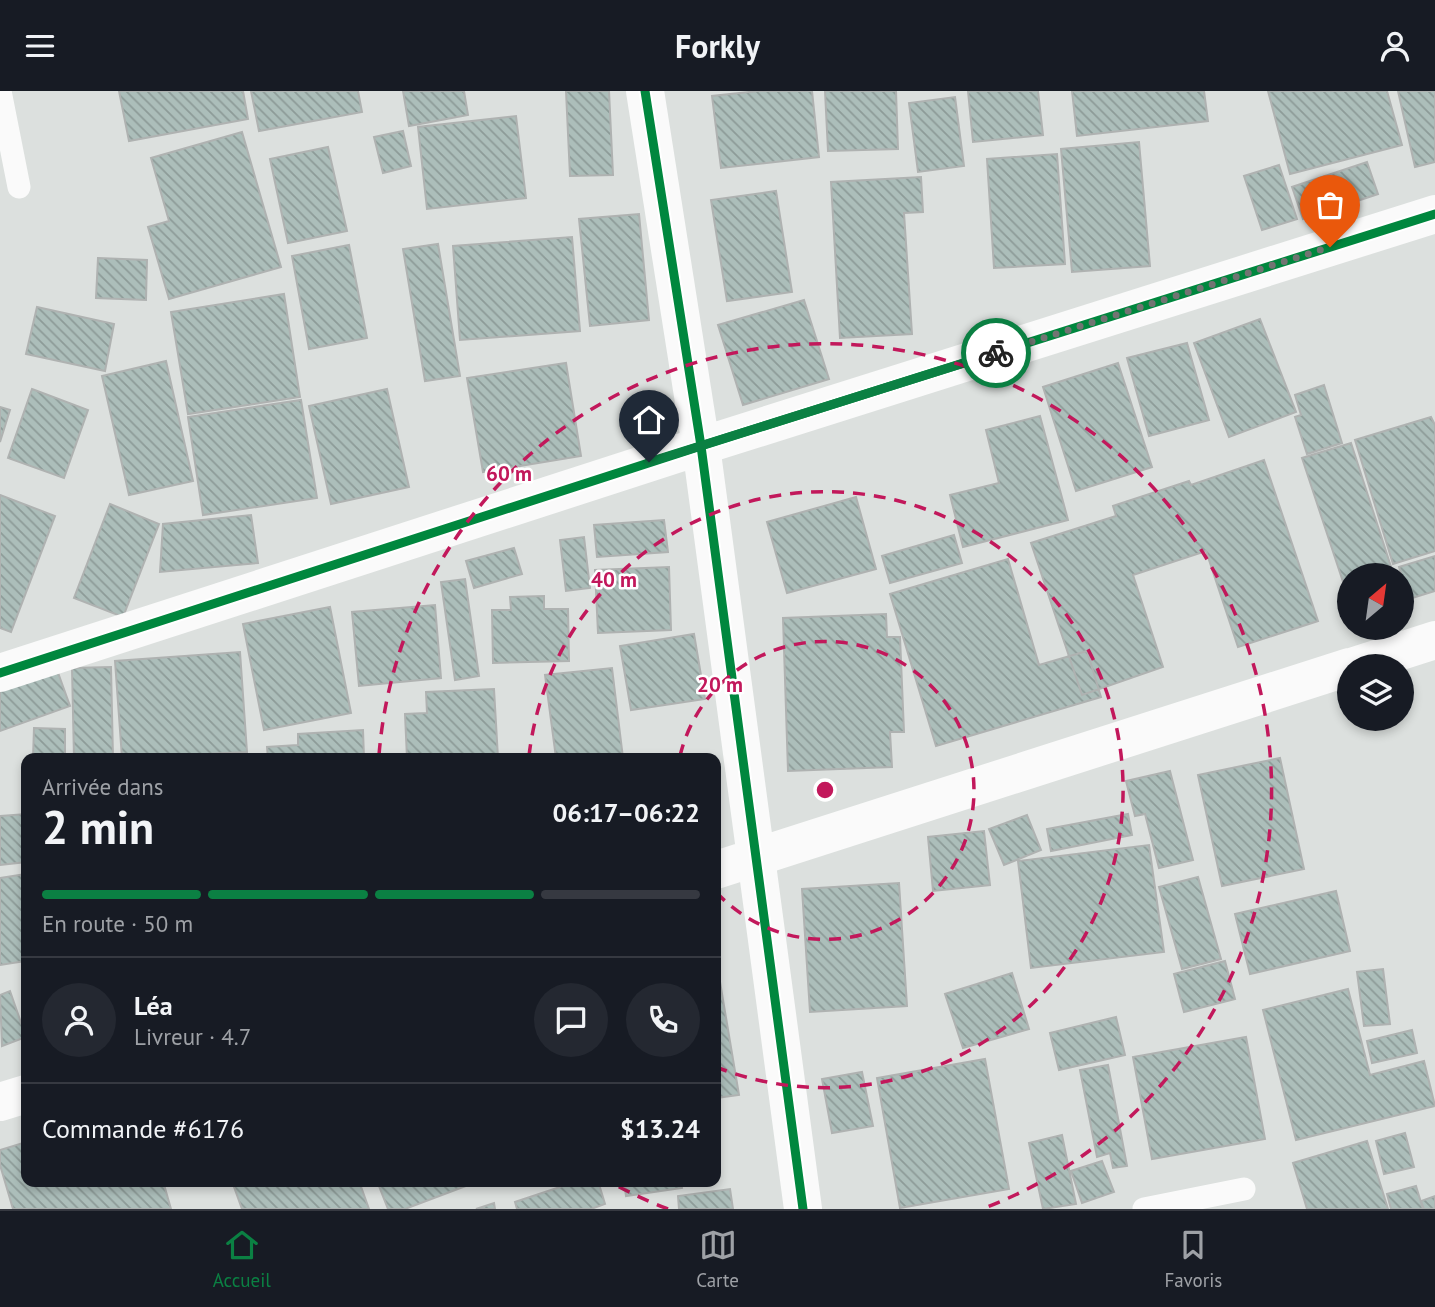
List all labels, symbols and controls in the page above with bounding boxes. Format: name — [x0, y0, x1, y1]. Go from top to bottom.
text: Forkly — [675, 25, 760, 67]
icon: menu — [21, 27, 59, 65]
icon: person — [1376, 27, 1414, 65]
pin — [1300, 175, 1360, 247]
icon: bag — [1311, 186, 1349, 224]
courier — [961, 318, 1031, 388]
icon: bike — [977, 334, 1015, 372]
pin — [619, 390, 679, 462]
icon: home — [630, 401, 668, 439]
text: 60 m — [486, 460, 532, 487]
north arrow — [1337, 563, 1414, 641]
map controls — [1337, 563, 1414, 731]
text: 40 m — [591, 566, 637, 593]
button: layers — [1337, 654, 1414, 731]
text: 20 m — [697, 671, 743, 698]
text: Arrivée dans — [42, 772, 163, 801]
centre of rings — [813, 778, 837, 802]
text: 06:17–06:22 — [553, 796, 700, 829]
text: 2 min — [42, 797, 154, 857]
text: En route · 50 m — [42, 909, 193, 938]
button: person — [42, 983, 116, 1057]
button: chat — [534, 983, 608, 1057]
button: phone — [626, 983, 700, 1057]
text: Léa — [134, 989, 173, 1022]
text: Livreur · 4.7 — [134, 1022, 251, 1051]
text: Commande #6176 — [42, 1112, 244, 1145]
text: $13.24 — [620, 1112, 700, 1145]
tab: Accueil — [213, 1226, 271, 1292]
tab: Carte — [696, 1226, 739, 1292]
tab: Favoris — [1164, 1226, 1222, 1292]

